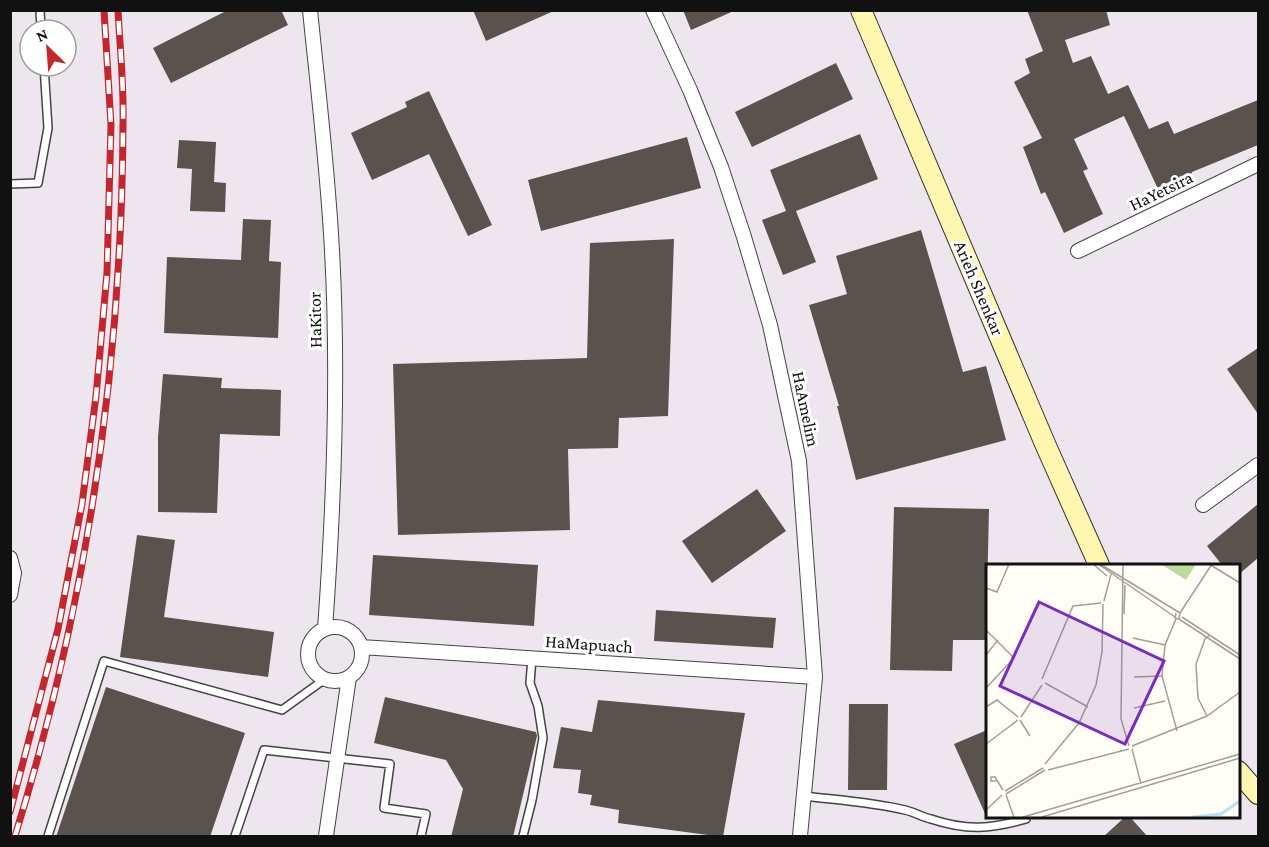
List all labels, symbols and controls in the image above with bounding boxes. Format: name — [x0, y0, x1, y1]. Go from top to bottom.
north arrow — [18, 18, 78, 78]
text: N — [33, 25, 50, 45]
street label: HaYetsira — [1126, 167, 1196, 215]
street label: Arieh Shenkar — [950, 238, 1008, 339]
street label: HaKitor — [304, 291, 325, 348]
street label: HaAmelim — [788, 369, 824, 449]
inset map — [986, 564, 1239, 817]
street label: HaMapuach — [545, 631, 634, 657]

